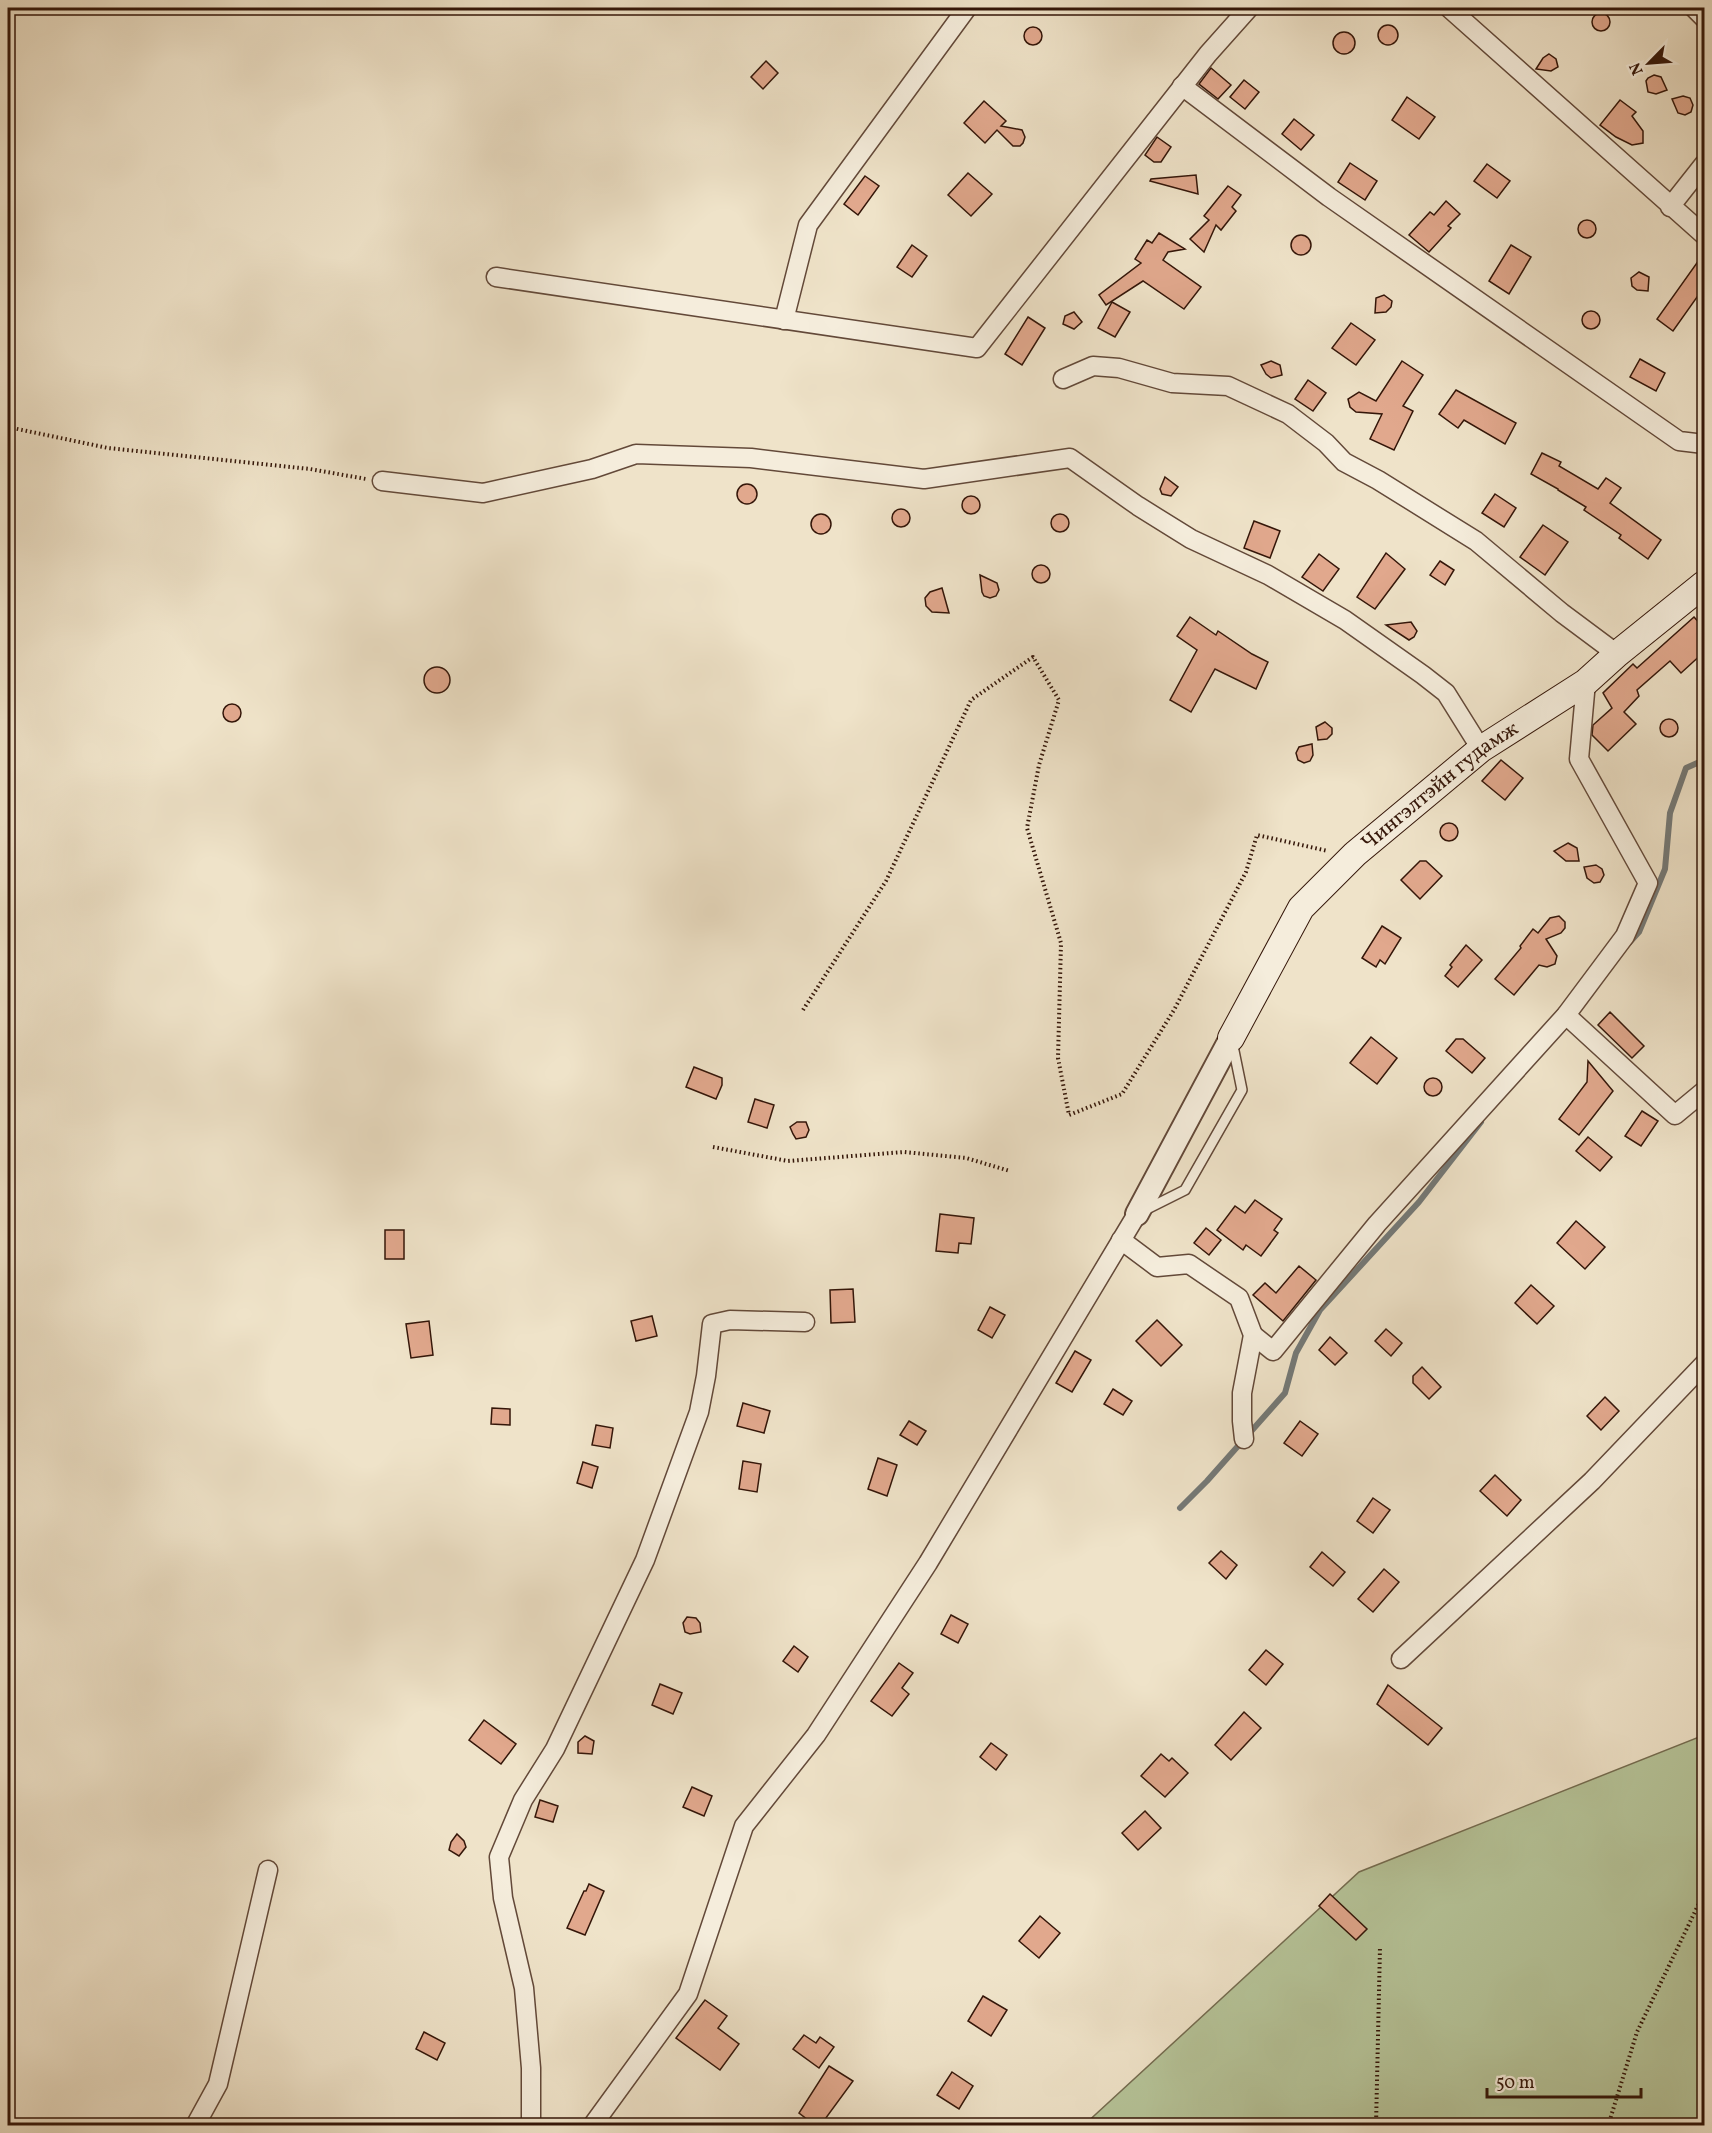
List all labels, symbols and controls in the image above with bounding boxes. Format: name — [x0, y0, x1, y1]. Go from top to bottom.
north arrow — [1619, 33, 1679, 93]
text: N — [1625, 58, 1650, 78]
street label: Чингэлтэйн гудамж — [1355, 714, 1524, 857]
scale bar — [1487, 2061, 1642, 2099]
text: 50 m — [1496, 2071, 1535, 2096]

